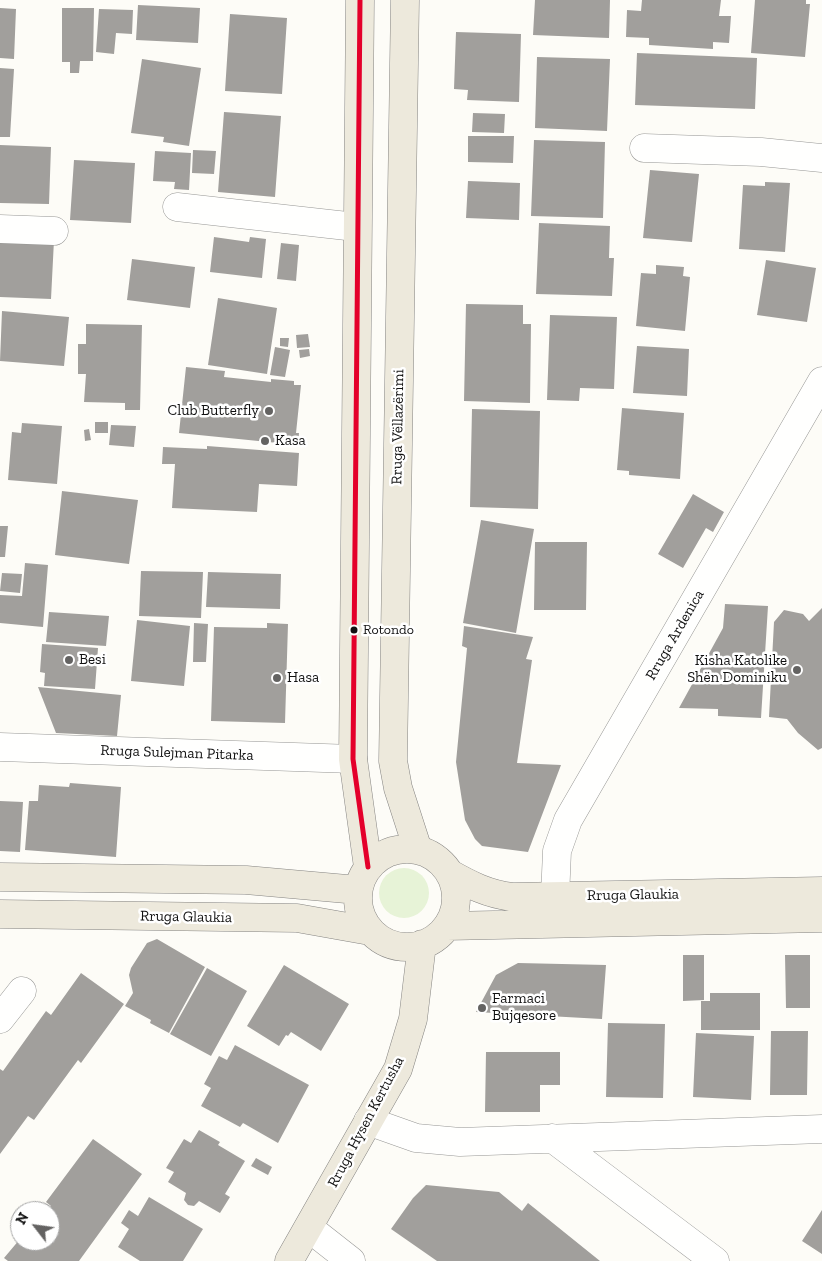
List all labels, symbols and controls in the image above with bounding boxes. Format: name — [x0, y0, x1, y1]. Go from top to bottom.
street label: Rruga Vëllazërimi — [388, 369, 408, 485]
place label: Club Butterfly — [168, 402, 259, 420]
marker: Club Butterfly — [263, 405, 275, 417]
place label: Kasa — [275, 432, 306, 450]
marker: Kasa — [259, 435, 271, 447]
street label: Rruga Ardenica — [642, 587, 708, 683]
place label: Rotondo — [363, 622, 414, 638]
marker: Rotondo — [349, 625, 359, 635]
place label: Besi — [79, 651, 106, 669]
place label: Kisha Katolike Shën Dominiku — [687, 652, 787, 687]
marker: Besi — [63, 654, 75, 666]
marker: Kisha Katolike Shën Dominiku — [791, 664, 803, 676]
place label: Hasa — [287, 669, 319, 687]
marker: Hasa — [271, 672, 283, 684]
street label: Rruga Sulejman Pitarka — [100, 741, 254, 765]
street label: Rruga Glaukia — [587, 885, 679, 905]
street label: Rruga Glaukia — [140, 907, 232, 927]
place label: Farmaci Bujqesore — [492, 990, 556, 1025]
marker: Farmaci Bujqesore — [476, 1002, 488, 1014]
street label: Rruga Hysen Kertusha — [324, 1053, 408, 1191]
north arrow — [10, 1201, 60, 1251]
text: N — [12, 1210, 32, 1228]

